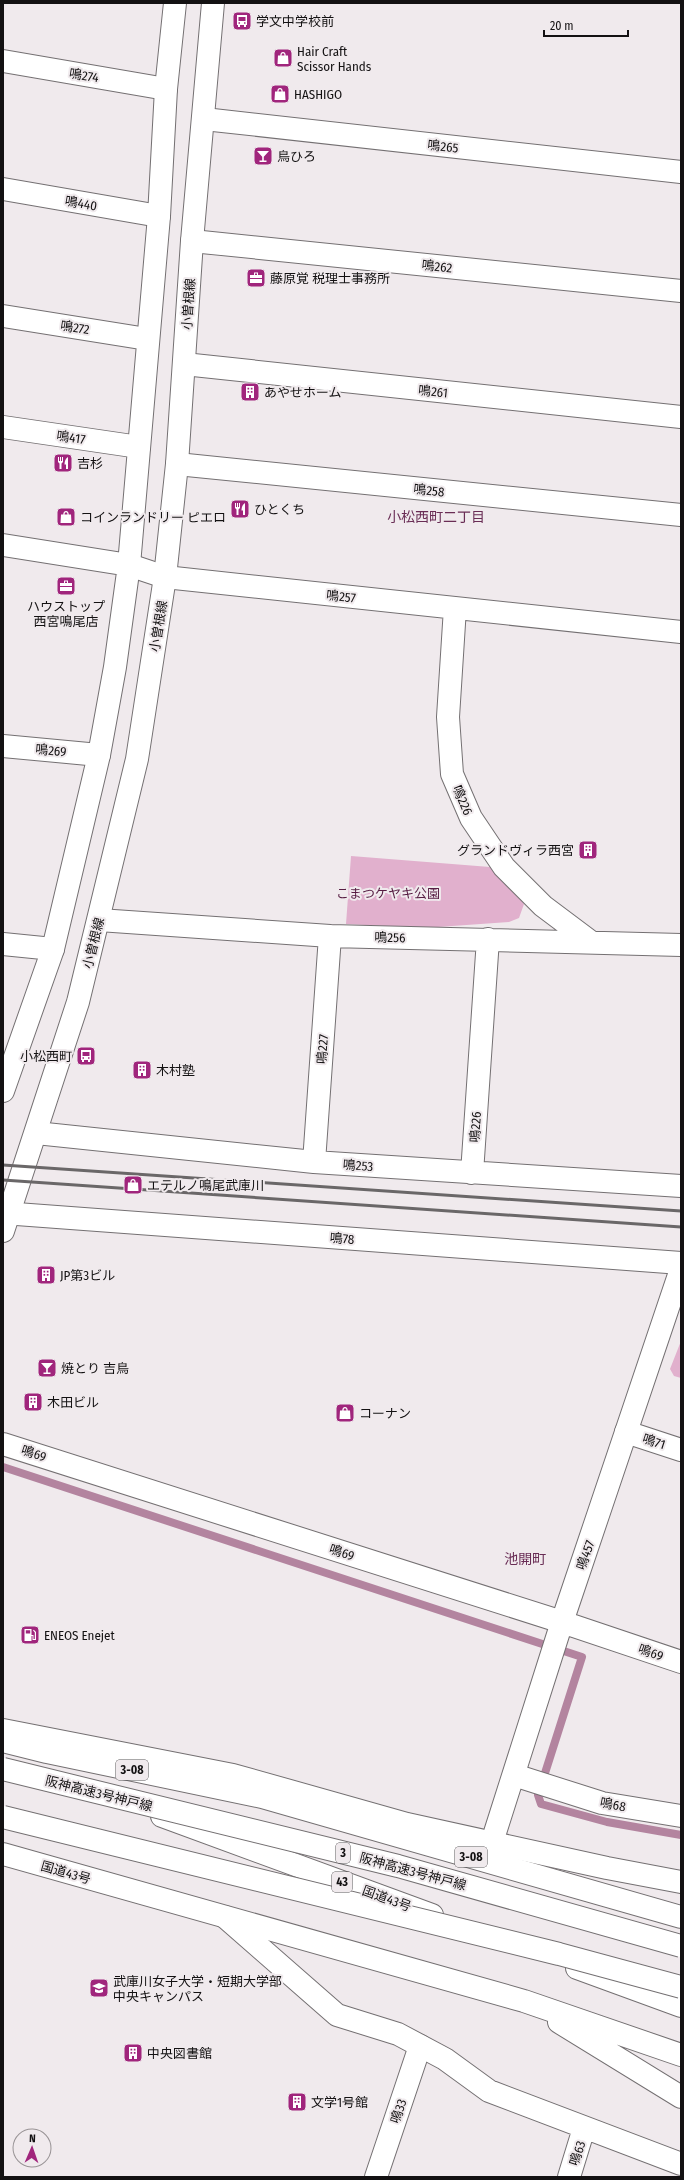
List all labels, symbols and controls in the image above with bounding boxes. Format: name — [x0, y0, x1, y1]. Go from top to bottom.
bus stop icon: 学文中学校前 — [231, 10, 253, 32]
scale bar — [544, 12, 628, 38]
place label: 学文中学校前 — [256, 14, 334, 29]
text: 20 m — [550, 19, 574, 33]
place label: Hair Craft Scissor Hands — [297, 44, 372, 74]
shop icon: Hair Craft Scissor Hands — [272, 47, 294, 69]
street label: 鳴274 — [68, 66, 100, 85]
shop icon: HASHIGO — [269, 83, 291, 105]
place label: HASHIGO — [294, 87, 342, 102]
street label: 鳴265 — [427, 137, 459, 156]
bar icon: 鳥ひろ — [252, 145, 274, 167]
place label: 鳥ひろ — [277, 149, 316, 164]
street label: 鳴440 — [64, 193, 98, 214]
street label: 鳴262 — [421, 257, 453, 276]
office icon: 藤原覚 税理士事務所 — [245, 267, 267, 289]
place label: 藤原覚 税理士事務所 — [270, 271, 390, 286]
street label: 小曽根線 — [179, 278, 198, 331]
street label: 鳴272 — [59, 318, 91, 337]
building icon: あやせホーム — [239, 381, 261, 403]
street label: 鳴261 — [417, 382, 448, 401]
place label: あやせホーム — [264, 385, 342, 400]
street label: 鳴417 — [56, 428, 86, 447]
restaurant icon: 吉杉 — [52, 452, 74, 474]
place label: 吉杉 — [77, 456, 103, 471]
street label: 鳴258 — [413, 481, 445, 500]
restaurant icon: ひとくち — [229, 498, 251, 520]
place label: ひとくち — [254, 502, 305, 517]
shop icon: コインランドリー ピエロ — [55, 506, 77, 528]
district label: 小松西町二丁目 — [387, 509, 485, 526]
place label: コインランドリー ピエロ — [80, 510, 226, 525]
office icon: ハウストップ 西宮鳴尾店 — [55, 575, 77, 597]
street label: 鳴257 — [325, 587, 357, 606]
place label: ハウストップ 西宮鳴尾店 — [27, 599, 105, 629]
street label: 小曽根線 — [147, 599, 170, 653]
street label: 鳴269 — [35, 742, 67, 759]
street label: 鳴226 — [450, 783, 475, 817]
building icon: グランドヴィラ西宮 — [577, 839, 599, 861]
place label: グランドヴィラ西宮 — [457, 843, 574, 858]
park label: こまつケヤキ公園 — [336, 886, 440, 901]
street label: 小曽根線 — [80, 916, 107, 970]
street label: 鳴256 — [374, 930, 406, 945]
street label: 鳴227 — [314, 1034, 331, 1064]
bus stop icon: 小松西町 — [75, 1045, 97, 1067]
place label: 小松西町 — [20, 1049, 72, 1064]
building icon: 木村塾 — [131, 1059, 153, 1081]
place label: 木村塾 — [156, 1063, 195, 1078]
street label: 鳴226 — [467, 1111, 484, 1143]
street label: 鳴253 — [342, 1157, 374, 1174]
shop icon: エテルノ鳴尾武庫川 — [122, 1174, 144, 1196]
place label: エテルノ鳴尾武庫川 — [147, 1178, 264, 1193]
street label: 鳴78 — [329, 1230, 355, 1247]
building icon: JP第3ビル — [35, 1264, 57, 1286]
place label: JP第3ビル — [60, 1268, 115, 1283]
bar icon: 焼とり 吉鳥 — [36, 1357, 58, 1379]
place label: 焼とり 吉鳥 — [61, 1361, 129, 1376]
building icon: 木田ビル — [22, 1391, 44, 1413]
place label: 木田ビル — [47, 1395, 99, 1410]
shop icon: コーナン — [334, 1402, 356, 1424]
place label: コーナン — [359, 1406, 411, 1421]
street label: 鳴71 — [641, 1431, 667, 1452]
street label: 鳴69 — [19, 1442, 48, 1465]
street label: 鳴457 — [573, 1538, 597, 1572]
street label: 鳴69 — [327, 1541, 356, 1564]
district label: 池開町 — [504, 1551, 546, 1568]
fuel station icon: ENEOS Enejet — [19, 1624, 41, 1646]
place label: ENEOS Enejet — [44, 1628, 116, 1643]
street label: 鳴69 — [636, 1641, 665, 1664]
road number: 3-08 — [116, 1760, 148, 1780]
street label: 阪神高速3号神戸線 — [44, 1773, 154, 1814]
street label: 鳴68 — [599, 1795, 627, 1814]
road number: 3 — [336, 1843, 350, 1863]
road number: 3-08 — [455, 1847, 487, 1867]
street label: 阪神高速3号神戸線 — [358, 1850, 468, 1893]
street label: 国道43号 — [39, 1858, 92, 1887]
road number: 43 — [332, 1872, 352, 1892]
street label: 国道43号 — [360, 1883, 413, 1914]
place label: 武庫川女子大学・短期大学部 中央キャンパス — [113, 1974, 282, 2004]
school or university icon: 武庫川女子大学・短期大学部 中央キャンパス — [88, 1977, 110, 1999]
building icon: 中央図書館 — [122, 2042, 144, 2064]
place label: 中央図書館 — [147, 2046, 212, 2061]
building icon: 文学1号館 — [286, 2091, 308, 2113]
place label: 文学1号館 — [311, 2095, 368, 2110]
street label: 鳴33 — [387, 2097, 410, 2125]
north arrow — [12, 2128, 52, 2168]
text: N — [29, 2132, 36, 2145]
street label: 鳴63 — [566, 2139, 589, 2167]

